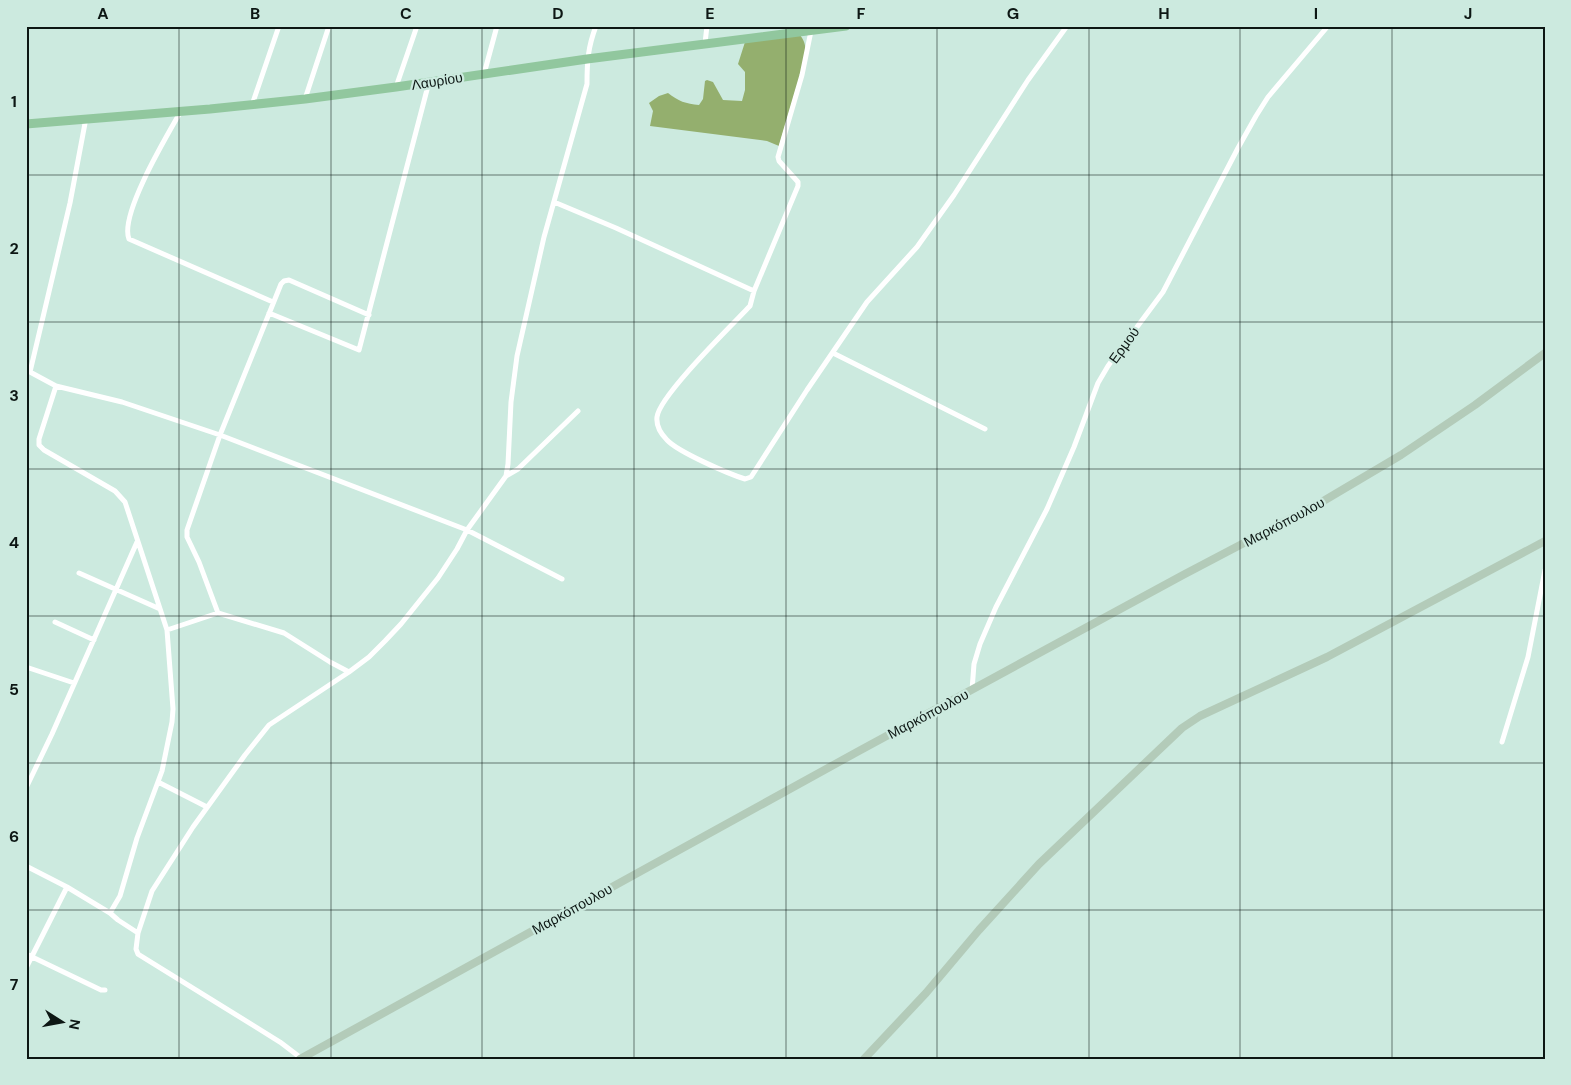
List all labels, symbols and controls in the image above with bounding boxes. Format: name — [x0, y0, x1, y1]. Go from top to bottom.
text: A — [97, 3, 109, 24]
text: B — [250, 3, 260, 24]
text: C — [400, 3, 412, 24]
text: D — [552, 3, 564, 24]
text: E — [705, 3, 715, 24]
text: F — [857, 3, 866, 24]
text: G — [1007, 3, 1019, 24]
text: H — [1158, 3, 1170, 24]
text: I — [1314, 3, 1318, 24]
text: J — [1464, 3, 1472, 24]
street label: Λαυρίου — [410, 68, 464, 94]
text: 1 — [11, 91, 17, 112]
text: 2 — [9, 238, 19, 259]
street label: Ερμού — [1105, 323, 1143, 367]
text: 3 — [9, 385, 19, 406]
street label: Μαρκόπουλου — [1240, 493, 1328, 551]
text: 4 — [9, 532, 19, 553]
text: 5 — [9, 679, 19, 700]
street label: Μαρκόπουλου — [884, 685, 972, 743]
text: 6 — [9, 826, 19, 847]
street label: Μαρκόπουλου — [529, 880, 615, 938]
text: 7 — [10, 974, 19, 995]
north arrow — [38, 998, 88, 1048]
text: N — [65, 1018, 85, 1031]

